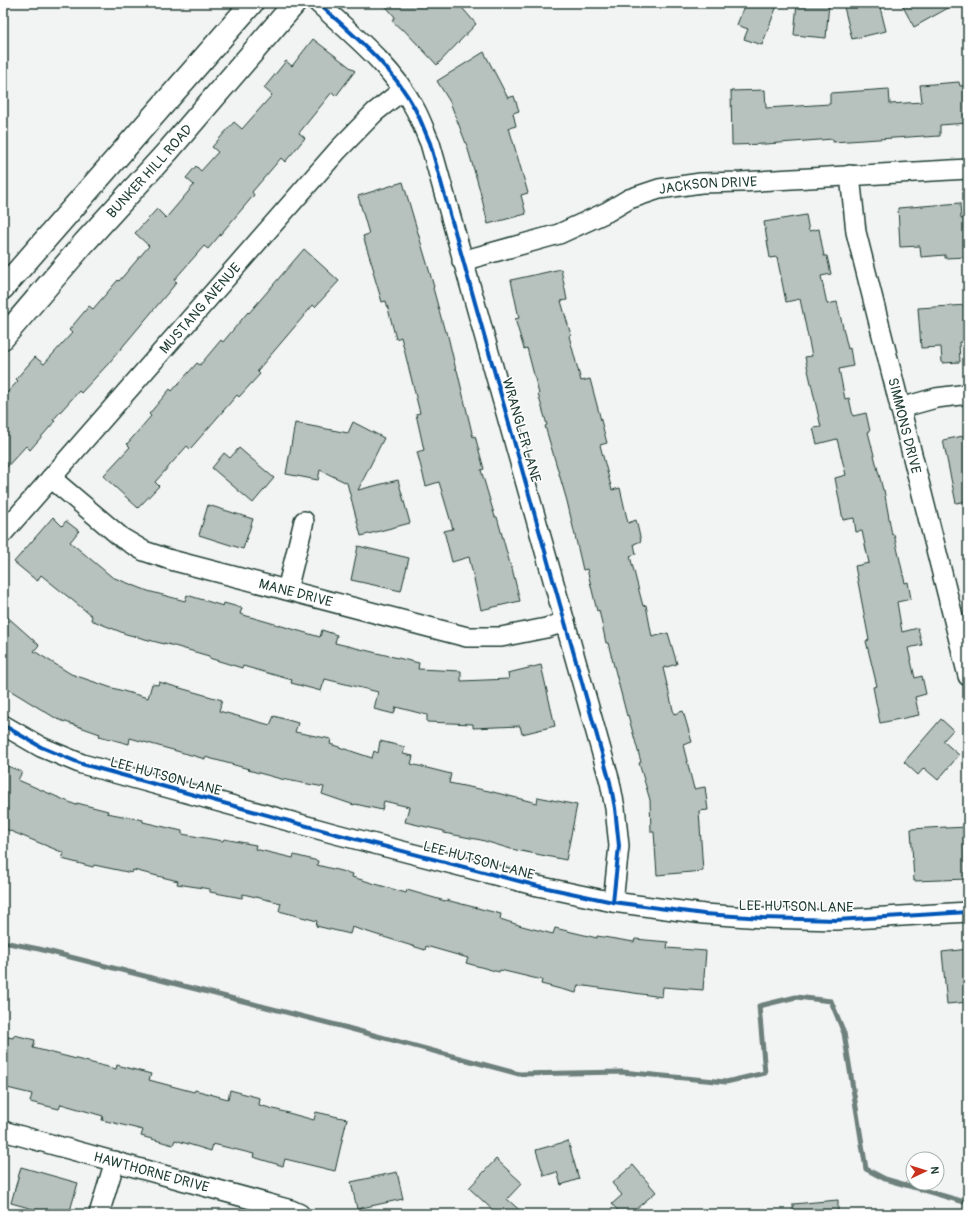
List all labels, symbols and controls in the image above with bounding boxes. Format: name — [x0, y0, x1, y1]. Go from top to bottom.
street label: BUNKER HILL ROAD — [103, 121, 196, 222]
street label: JACKSON DRIVE — [658, 173, 758, 198]
street label: MUSTANG AVENUE — [156, 259, 245, 357]
street label: WRANGLER LANE — [498, 376, 545, 484]
street label: SIMMONS DRIVE — [884, 376, 925, 476]
street label: MANE DRIVE — [257, 575, 334, 611]
street label: LEE HUTSON LANE — [108, 753, 223, 800]
street label: LEE HUTSON LANE — [421, 837, 536, 884]
street label: LEE HUTSON LANE — [739, 897, 853, 916]
street label: HAWTHORNE DRIVE — [92, 1148, 211, 1196]
north arrow — [905, 1151, 945, 1191]
text: N — [928, 1166, 941, 1175]

